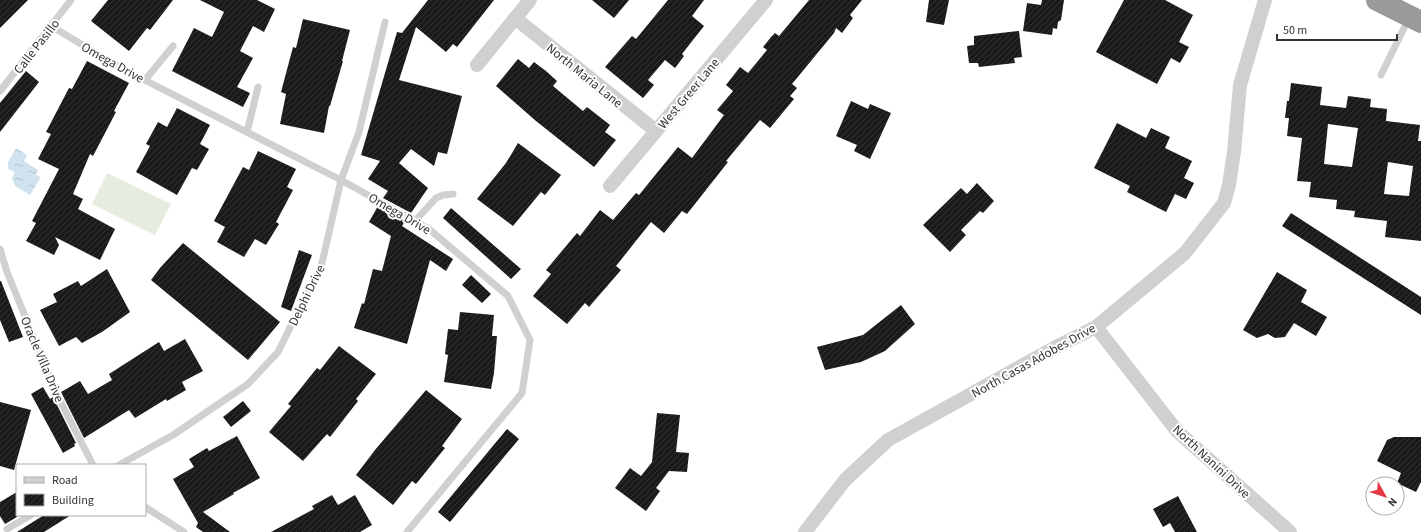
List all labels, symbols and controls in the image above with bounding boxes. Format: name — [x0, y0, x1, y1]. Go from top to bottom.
street label: Calle Pasillo — [10, 15, 64, 78]
scale bar — [1277, 16, 1397, 42]
text: 50 m — [1283, 22, 1307, 39]
street label: Omega Drive — [78, 38, 147, 88]
street label: North Maria Lane — [542, 39, 626, 112]
street label: West Greer Lane — [654, 54, 724, 133]
street label: Omega Drive — [365, 189, 434, 239]
street label: Delphi Drive — [284, 262, 329, 329]
street label: Oracle Villa Drive — [16, 314, 68, 405]
street label: North Casas Adobes Drive — [968, 319, 1099, 402]
street label: North Nanini Drive — [1168, 421, 1254, 503]
legend — [16, 464, 146, 516]
text: Road — [52, 472, 78, 489]
north arrow — [1365, 476, 1405, 516]
text: Building — [52, 492, 94, 509]
text: N — [1384, 494, 1401, 510]

